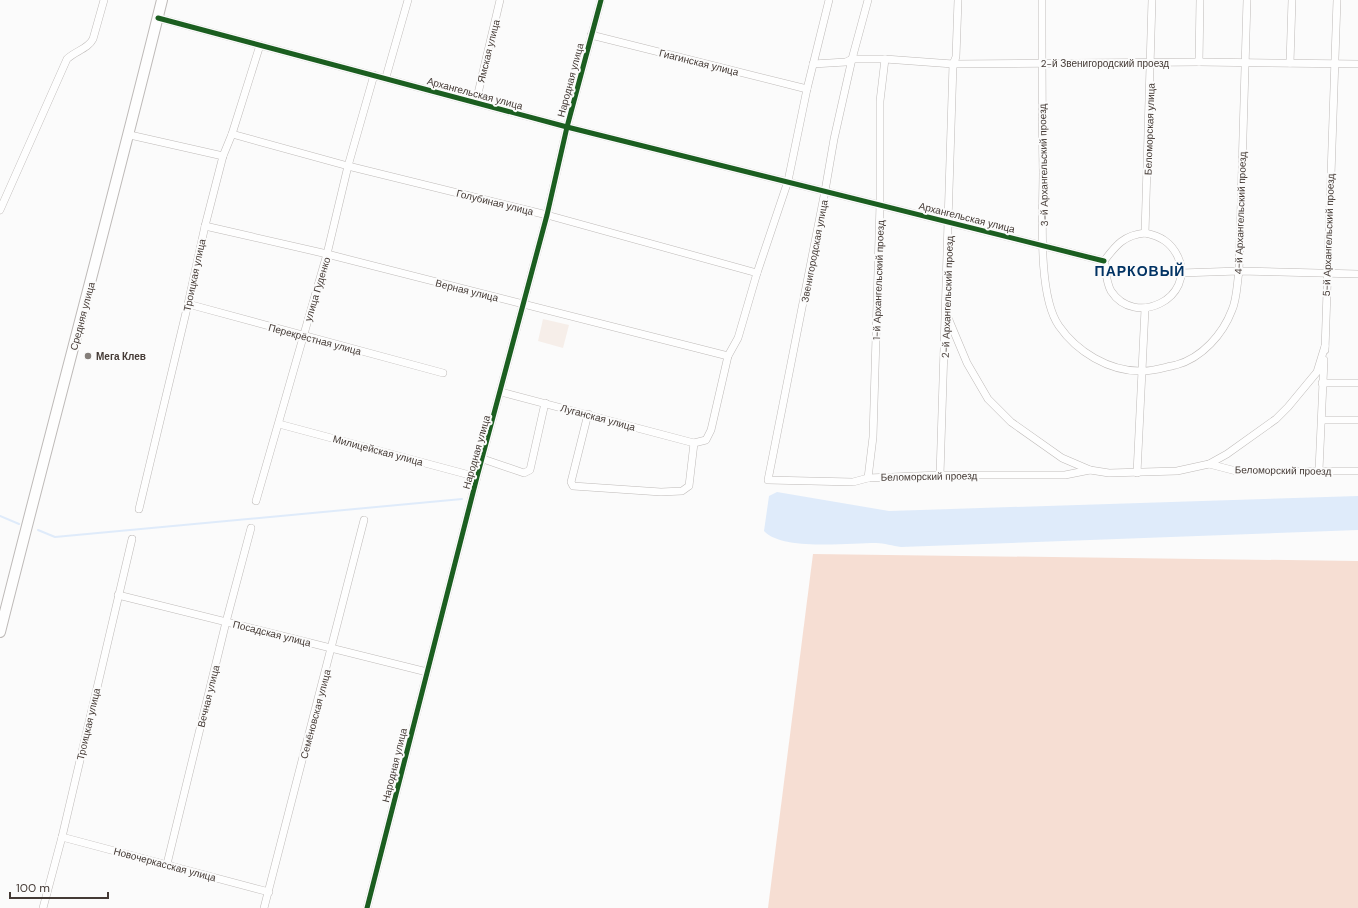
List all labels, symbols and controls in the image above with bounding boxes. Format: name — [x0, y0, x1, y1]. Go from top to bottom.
street label: Ямская улица — [474, 18, 503, 84]
street label: Народная улица — [554, 41, 587, 119]
street label: Гиагинская улица — [658, 46, 740, 79]
street label: 2-й Звенигородский проезд — [1041, 57, 1169, 70]
street label: Архангельская улица — [426, 74, 525, 113]
street label: Беломорская улица — [1141, 82, 1158, 175]
street label: 3-й Архангельский проезд — [1036, 103, 1051, 226]
street label: 4-й Архангельский проезд — [1232, 151, 1249, 275]
street label: 5-й Архангельский проезд — [1320, 173, 1337, 297]
street label: Голубиная улица — [455, 187, 535, 218]
street label: Звенигородская улица — [798, 198, 831, 304]
street label: Архангельская улица — [918, 199, 1017, 236]
street label: 1-й Архангельский проезд — [870, 220, 887, 340]
street label: 2-й Архангельский проезд — [939, 235, 956, 358]
street label: Троицкая улица — [180, 237, 209, 313]
street label: улица Гуденко — [302, 255, 334, 323]
district label: ПАРКОВЫЙ — [1095, 262, 1185, 280]
street label: Верная улица — [434, 276, 500, 305]
street label: Средняя улица — [67, 280, 98, 352]
street label: Перекрёстная улица — [267, 321, 363, 358]
place label: Мега Клев — [96, 350, 146, 363]
marker: Мега Клев — [83, 351, 93, 361]
street label: Луганская улица — [559, 401, 637, 434]
street label: Народная улица — [460, 413, 493, 491]
street label: Милицейская улица — [331, 432, 425, 469]
street label: Беломорский проезд — [1235, 463, 1332, 478]
street label: Беломорский проезд — [881, 469, 978, 484]
street label: Посадская улица — [232, 618, 313, 650]
street label: Вечная улица — [194, 663, 223, 729]
street label: Семёновская улица — [297, 667, 334, 760]
street label: Троицкая улица — [74, 686, 103, 761]
street label: Народная улица — [379, 726, 410, 804]
street label: Новочеркасская улица — [112, 845, 218, 885]
scale bar — [10, 874, 108, 900]
text: 100 m — [16, 880, 50, 896]

